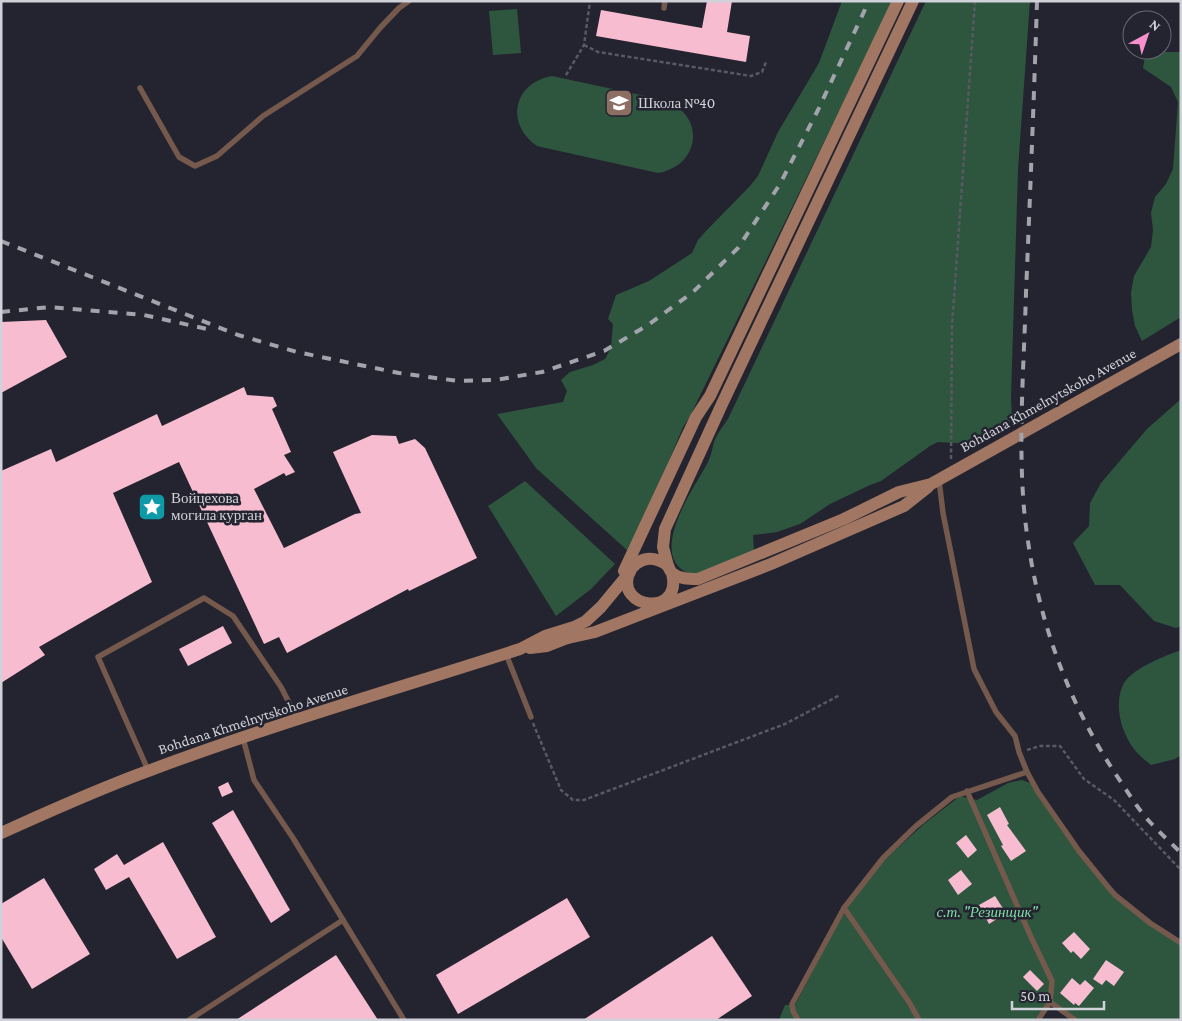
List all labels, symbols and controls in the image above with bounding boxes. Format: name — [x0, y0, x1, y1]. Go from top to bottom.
north arrow — [1122, 10, 1172, 60]
text: N — [1147, 16, 1165, 35]
school or university icon: Школа №40 — [604, 88, 634, 118]
place label: Школа №40 — [638, 95, 715, 111]
street label: Bohdana Khmelnytskoho Avenue — [957, 345, 1139, 456]
place label: Войцехова могила курган — [171, 490, 262, 523]
place icon: Войцехова могила курган — [137, 492, 167, 522]
street label: Bohdana Khmelnytskoho Avenue — [156, 681, 350, 758]
park label: с.т. "Резинщик" — [937, 904, 1038, 920]
scale bar — [1012, 978, 1104, 1010]
text: 50 m — [1020, 988, 1050, 1004]

